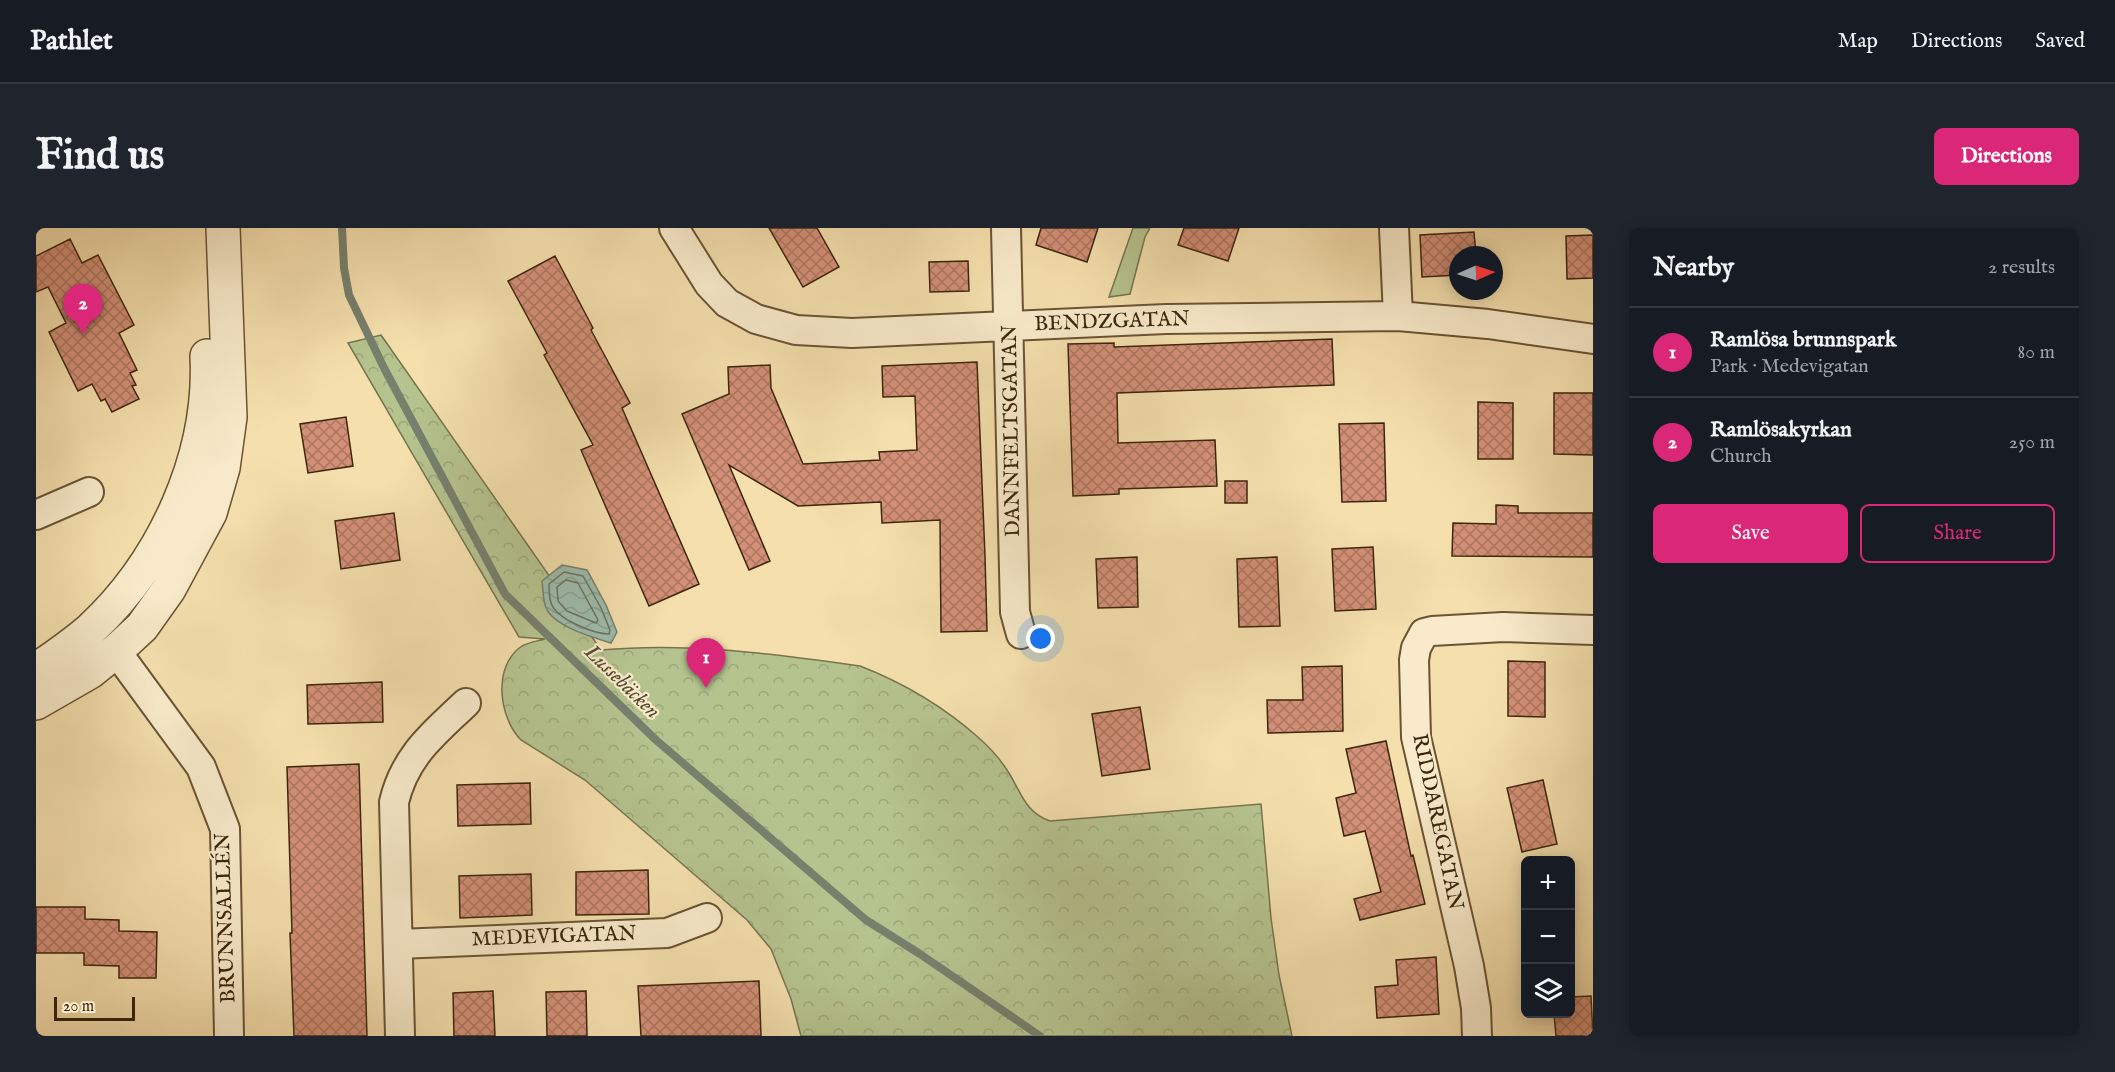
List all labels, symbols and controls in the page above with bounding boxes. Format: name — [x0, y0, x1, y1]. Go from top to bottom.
text: Pathlet — [30, 24, 113, 59]
text: Map — [1838, 28, 1878, 55]
text: Directions — [1911, 28, 2002, 55]
text: Saved — [2035, 28, 2085, 55]
button: Directions — [1934, 128, 2079, 185]
text: Find us — [36, 130, 164, 183]
north arrow — [1449, 246, 1503, 300]
text: Nearby — [1653, 251, 1734, 284]
text: 2 results — [1988, 255, 2055, 280]
pin: 2 — [64, 285, 102, 334]
street label: BENDZGATAN — [1034, 306, 1190, 338]
street label: DANNFELTSGATAN — [997, 325, 1027, 537]
text: Ramlösa brunnspark — [1710, 326, 1896, 354]
text: 1 — [1669, 340, 1676, 365]
text: 80 m — [2018, 340, 2055, 365]
text: Park · Medevigatan — [1710, 354, 1869, 379]
text: Ramlösakyrkan — [1710, 416, 1852, 444]
text: 2 — [1668, 430, 1677, 455]
text: 250 m — [2009, 430, 2055, 455]
text: Church — [1710, 444, 1772, 469]
button: Save — [1653, 504, 1848, 563]
button: Share — [1860, 504, 2055, 563]
your location — [1026, 624, 1055, 653]
water label: Lussebäcken — [577, 638, 666, 725]
pin: 1 — [686, 638, 726, 688]
street label: RIDDAREGATAN — [1405, 731, 1469, 913]
street label: BRUNNSALLÉN — [209, 832, 242, 1004]
map controls — [1521, 856, 1575, 1018]
button: + — [1521, 856, 1575, 910]
button: − — [1521, 910, 1575, 964]
street label: MEDEVIGATAN — [471, 921, 637, 953]
button: layers — [1521, 964, 1575, 1018]
scale bar — [54, 994, 135, 1022]
text: 20 m — [63, 997, 94, 1017]

